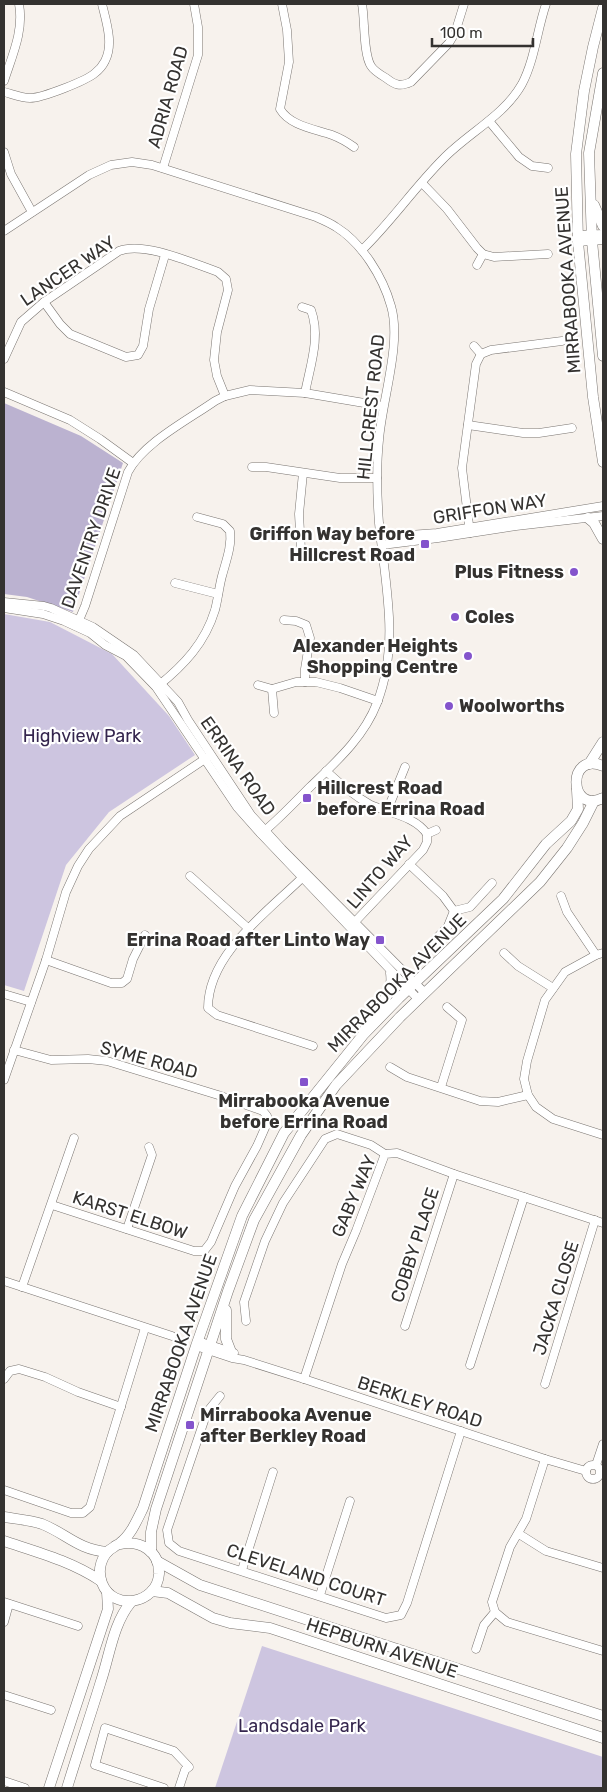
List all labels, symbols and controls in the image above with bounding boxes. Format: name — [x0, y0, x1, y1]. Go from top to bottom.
scale bar — [432, 15, 533, 47]
text: 100 m — [440, 24, 482, 42]
street label: ADRIA ROAD — [143, 43, 193, 151]
street label: MIRRABOOKA AVENUE — [550, 186, 586, 374]
street label: LANCER WAY — [16, 231, 120, 311]
street label: HILLCREST ROAD — [352, 333, 390, 481]
street label: DAVENTRY DRIVE — [57, 465, 125, 611]
street label: GRIFFON WAY — [431, 489, 549, 529]
place label: Griffon Way before Hillcrest Road — [249, 523, 415, 566]
marker: Griffon Way before Hillcrest Road — [419, 538, 431, 550]
place label: Plus Fitness — [455, 561, 564, 583]
marker: Plus Fitness — [568, 566, 580, 578]
place label: Coles — [465, 606, 514, 628]
marker: Coles — [449, 611, 461, 623]
place label: Alexander Heights Shopping Centre — [293, 635, 458, 678]
marker: Alexander Heights Shopping Centre — [462, 650, 474, 662]
place label: Woolworths — [459, 695, 565, 717]
marker: Woolworths — [443, 700, 455, 712]
street label: ERRINA ROAD — [196, 712, 280, 820]
park label: Highview Park — [23, 725, 142, 747]
place label: Hillcrest Road before Errina Road — [317, 777, 485, 820]
marker: Hillcrest Road before Errina Road — [301, 792, 313, 804]
street label: LINTO WAY — [342, 830, 418, 913]
street label: MIRRABOOKA AVENUE — [323, 909, 471, 1057]
place label: Errina Road after Linto Way — [126, 929, 370, 951]
marker: Errina Road after Linto Way — [374, 934, 386, 946]
street label: SYME ROAD — [98, 1036, 200, 1084]
marker: Mirrabooka Avenue before Errina Road — [298, 1076, 310, 1088]
place label: Mirrabooka Avenue before Errina Road — [218, 1090, 390, 1133]
street label: GABY WAY — [327, 1151, 381, 1240]
street label: COBBY PLACE — [386, 1185, 444, 1305]
street label: KARST ELBOW — [70, 1186, 190, 1244]
street label: JACKA CLOSE — [528, 1238, 584, 1358]
street label: MIRRABOOKA AVENUE — [140, 1251, 222, 1435]
street label: BERKLEY ROAD — [355, 1371, 485, 1433]
place label: Mirrabooka Avenue after Berkley Road — [200, 1404, 372, 1447]
marker: Mirrabooka Avenue after Berkley Road — [184, 1419, 196, 1431]
street label: CLEVELAND COURT — [224, 1539, 388, 1611]
street label: HEPBURN AVENUE — [303, 1613, 461, 1683]
park label: Landsdale Park — [238, 1715, 367, 1737]

